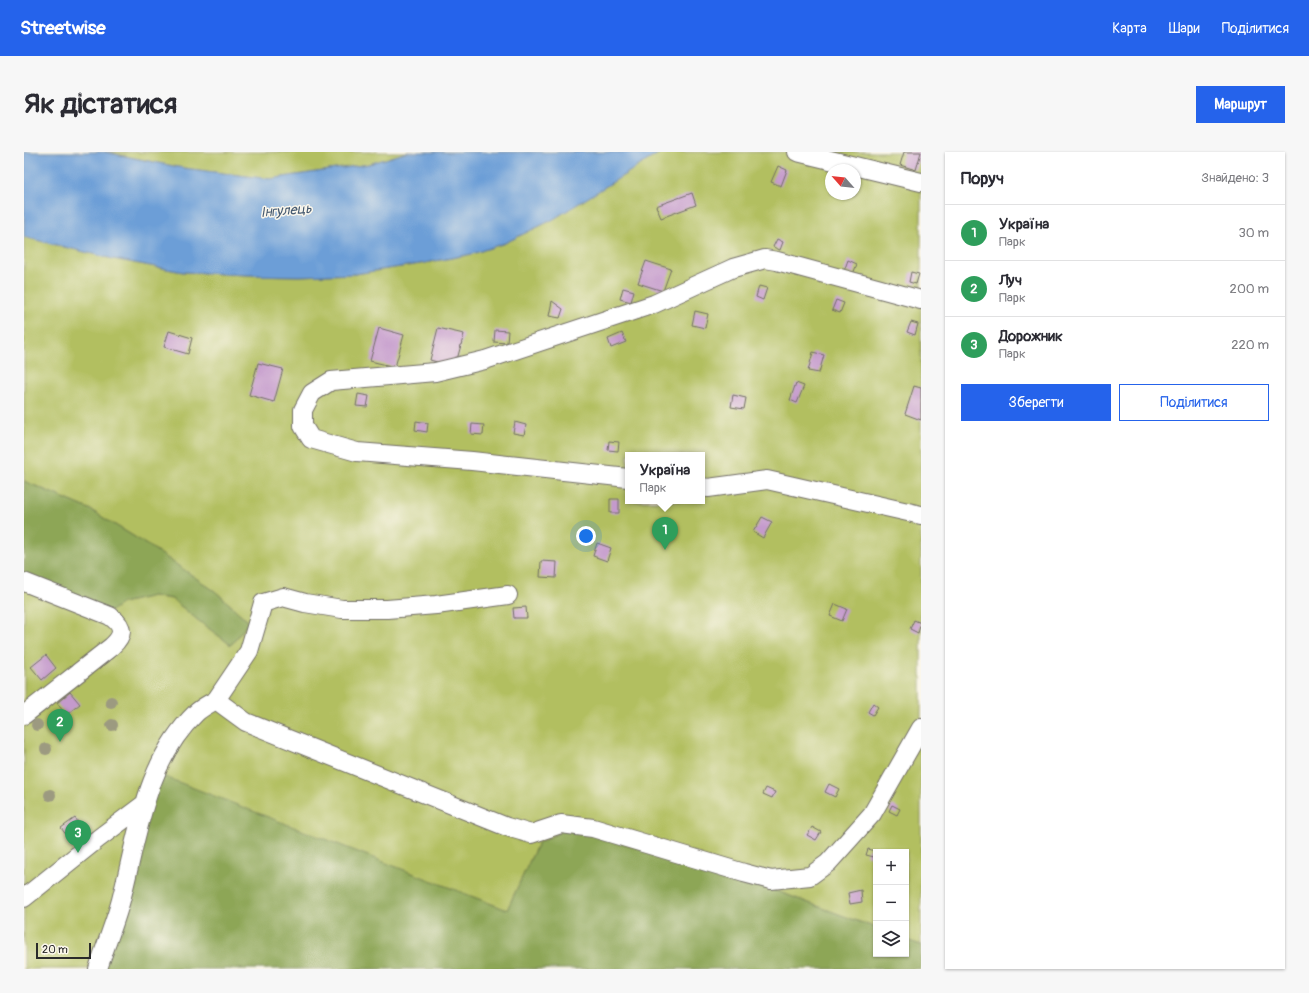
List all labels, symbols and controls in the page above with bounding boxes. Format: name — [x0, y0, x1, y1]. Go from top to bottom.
text: Streetwise — [20, 16, 106, 40]
text: Карта — [1112, 20, 1147, 37]
text: Шари — [1169, 20, 1200, 37]
text: Поділитися — [1222, 20, 1289, 37]
button: Маршрут — [1196, 86, 1285, 123]
text: Як дістатися — [24, 87, 177, 122]
north arrow — [825, 164, 861, 200]
text: Поруч — [961, 168, 1004, 189]
text: Знайдено: 3 — [1201, 170, 1269, 186]
water label: Інгулець — [260, 200, 313, 221]
text: Україна — [999, 215, 1049, 234]
text: 1 — [971, 225, 977, 241]
text: 30 m — [1239, 225, 1269, 241]
text: Парк — [999, 234, 1026, 250]
text: Луч — [999, 271, 1022, 290]
text: 2 — [970, 281, 978, 297]
text: 200 m — [1230, 281, 1269, 297]
text: Парк — [999, 290, 1026, 306]
text: Дорожник — [999, 327, 1063, 346]
text: 3 — [970, 337, 978, 353]
text: 220 m — [1231, 337, 1269, 353]
text: Парк — [999, 346, 1026, 362]
button: Зберегти — [961, 384, 1111, 421]
button: Поділитися — [1119, 384, 1269, 421]
popup — [625, 452, 705, 504]
text: Україна — [640, 461, 690, 480]
text: Парк — [640, 480, 667, 496]
pin: 1 — [652, 517, 678, 550]
your location — [576, 526, 596, 546]
pin: 2 — [47, 709, 73, 742]
pin: 3 — [65, 820, 91, 853]
map controls — [873, 849, 909, 957]
button: + — [873, 849, 909, 885]
button: − — [873, 885, 909, 921]
button: layers — [873, 921, 909, 957]
scale bar — [36, 941, 91, 960]
text: 20 m — [42, 943, 68, 956]

